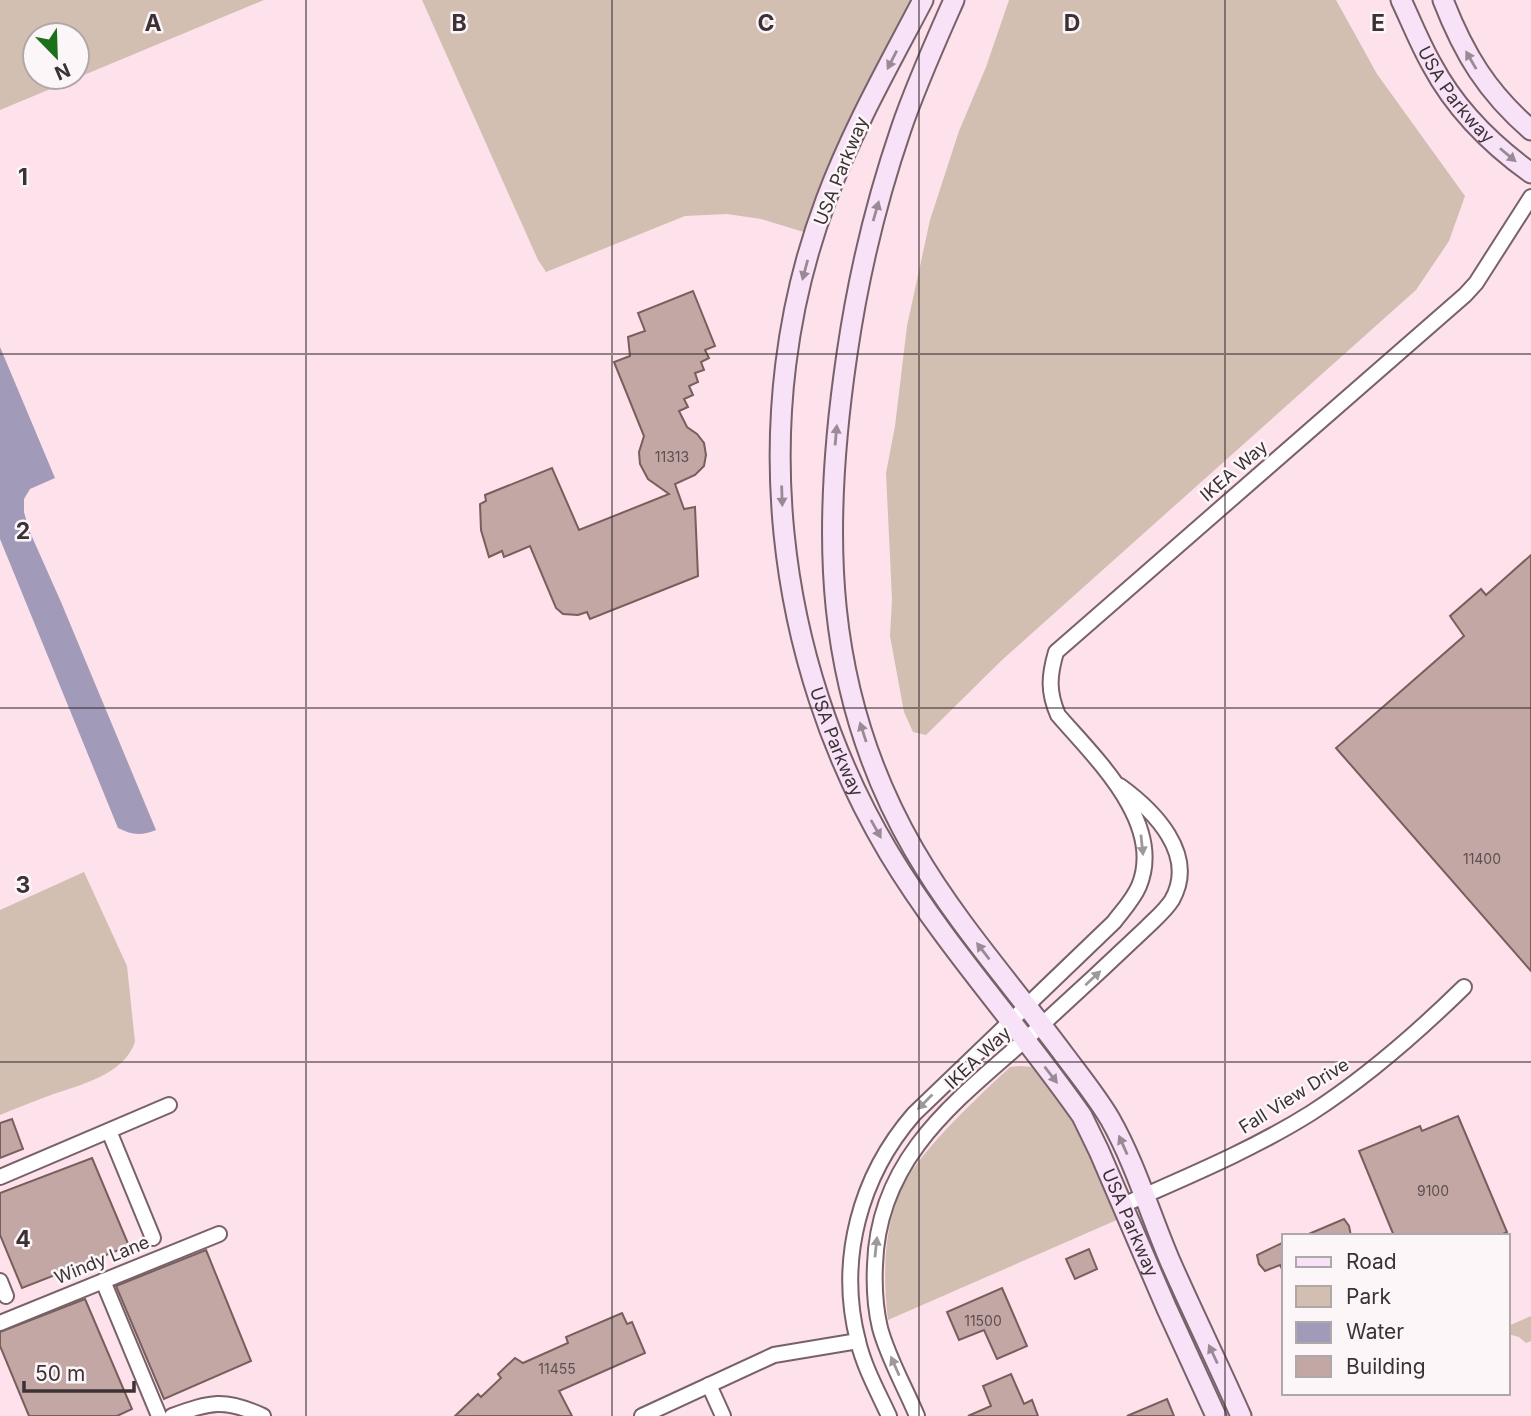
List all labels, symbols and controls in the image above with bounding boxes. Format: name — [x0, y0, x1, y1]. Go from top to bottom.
text: A — [144, 9, 162, 37]
text: B — [451, 9, 467, 37]
text: C — [757, 9, 775, 37]
text: D — [1064, 9, 1080, 37]
text: E — [1371, 9, 1385, 37]
north arrow — [21, 21, 91, 91]
street label: USA Parkway — [1414, 42, 1499, 147]
one-way arrow — [886, 51, 898, 71]
one-way arrow — [1465, 51, 1477, 70]
text: N — [51, 58, 74, 85]
street label: USA Parkway — [809, 113, 872, 228]
one-way arrow — [1500, 147, 1517, 162]
text: 1 — [18, 163, 28, 191]
one-way arrow — [872, 200, 882, 221]
one-way arrow — [799, 259, 810, 281]
one-way arrow — [831, 423, 842, 445]
street label: IKEA Way — [1196, 436, 1272, 505]
house number: 11313 — [655, 448, 689, 465]
one-way arrow — [776, 485, 787, 507]
text: 2 — [16, 517, 30, 545]
street label: USA Parkway — [806, 684, 868, 800]
one-way arrow — [857, 721, 867, 742]
one-way arrow — [870, 820, 882, 839]
one-way arrow — [1137, 834, 1148, 856]
house number: 11400 — [1463, 850, 1501, 867]
text: 3 — [16, 871, 30, 899]
one-way arrow — [976, 943, 991, 961]
one-way arrow — [1084, 970, 1101, 986]
street label: IKEA Way — [941, 1022, 1015, 1093]
street label: Fall View Drive — [1235, 1053, 1353, 1138]
one-way arrow — [1044, 1065, 1059, 1083]
one-way arrow — [917, 1094, 934, 1111]
one-way arrow — [1117, 1135, 1129, 1155]
street label: USA Parkway — [1098, 1165, 1163, 1280]
house number: 9100 — [1417, 1182, 1449, 1199]
text: 4 — [15, 1225, 31, 1253]
street label: Windy Lane — [51, 1231, 152, 1288]
legend — [1282, 1234, 1510, 1395]
one-way arrow — [871, 1236, 882, 1258]
text: Road — [1346, 1249, 1397, 1274]
text: Park — [1346, 1284, 1391, 1309]
house number: 11500 — [964, 1312, 1002, 1329]
text: Water — [1346, 1319, 1404, 1344]
one-way arrow — [1207, 1344, 1219, 1364]
scale bar — [24, 1350, 135, 1394]
text: Building — [1346, 1354, 1426, 1379]
one-way arrow — [890, 1356, 901, 1377]
house number: 11455 — [538, 1360, 576, 1377]
text: 50 m — [35, 1361, 85, 1386]

